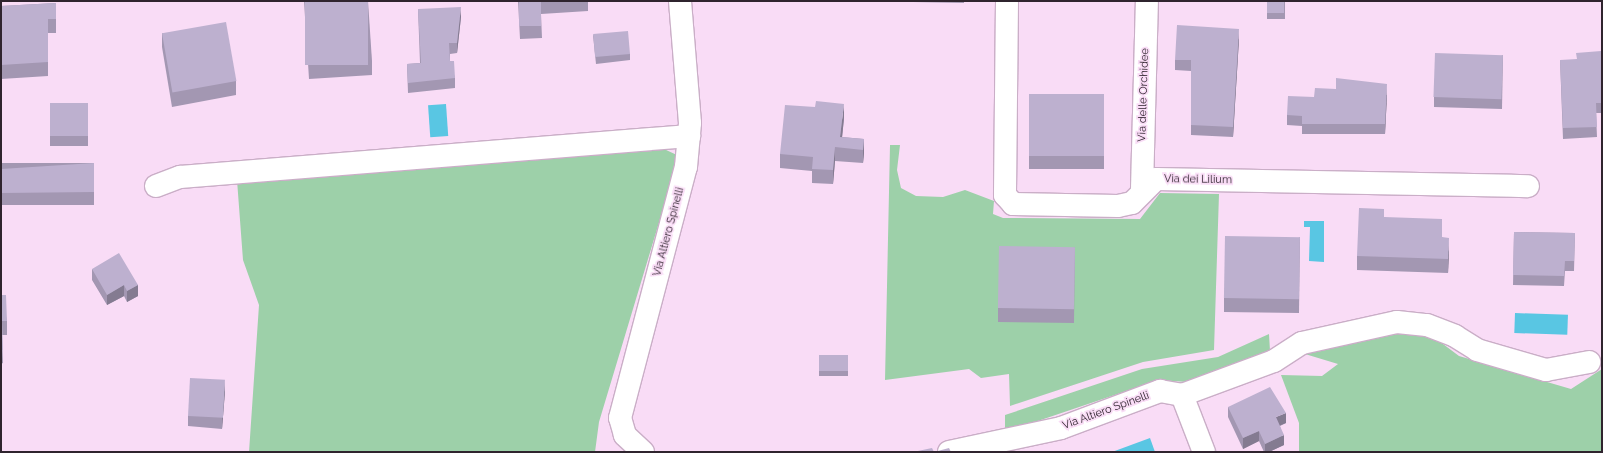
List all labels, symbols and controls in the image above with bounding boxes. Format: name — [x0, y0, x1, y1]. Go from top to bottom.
street label: Via delle Orchidee — [1136, 48, 1152, 142]
street label: Via dei Lilium — [1164, 173, 1232, 187]
street label: Via Altiero Spinelli — [651, 186, 687, 278]
street label: Via Altiero Spinelli — [1061, 389, 1151, 433]

